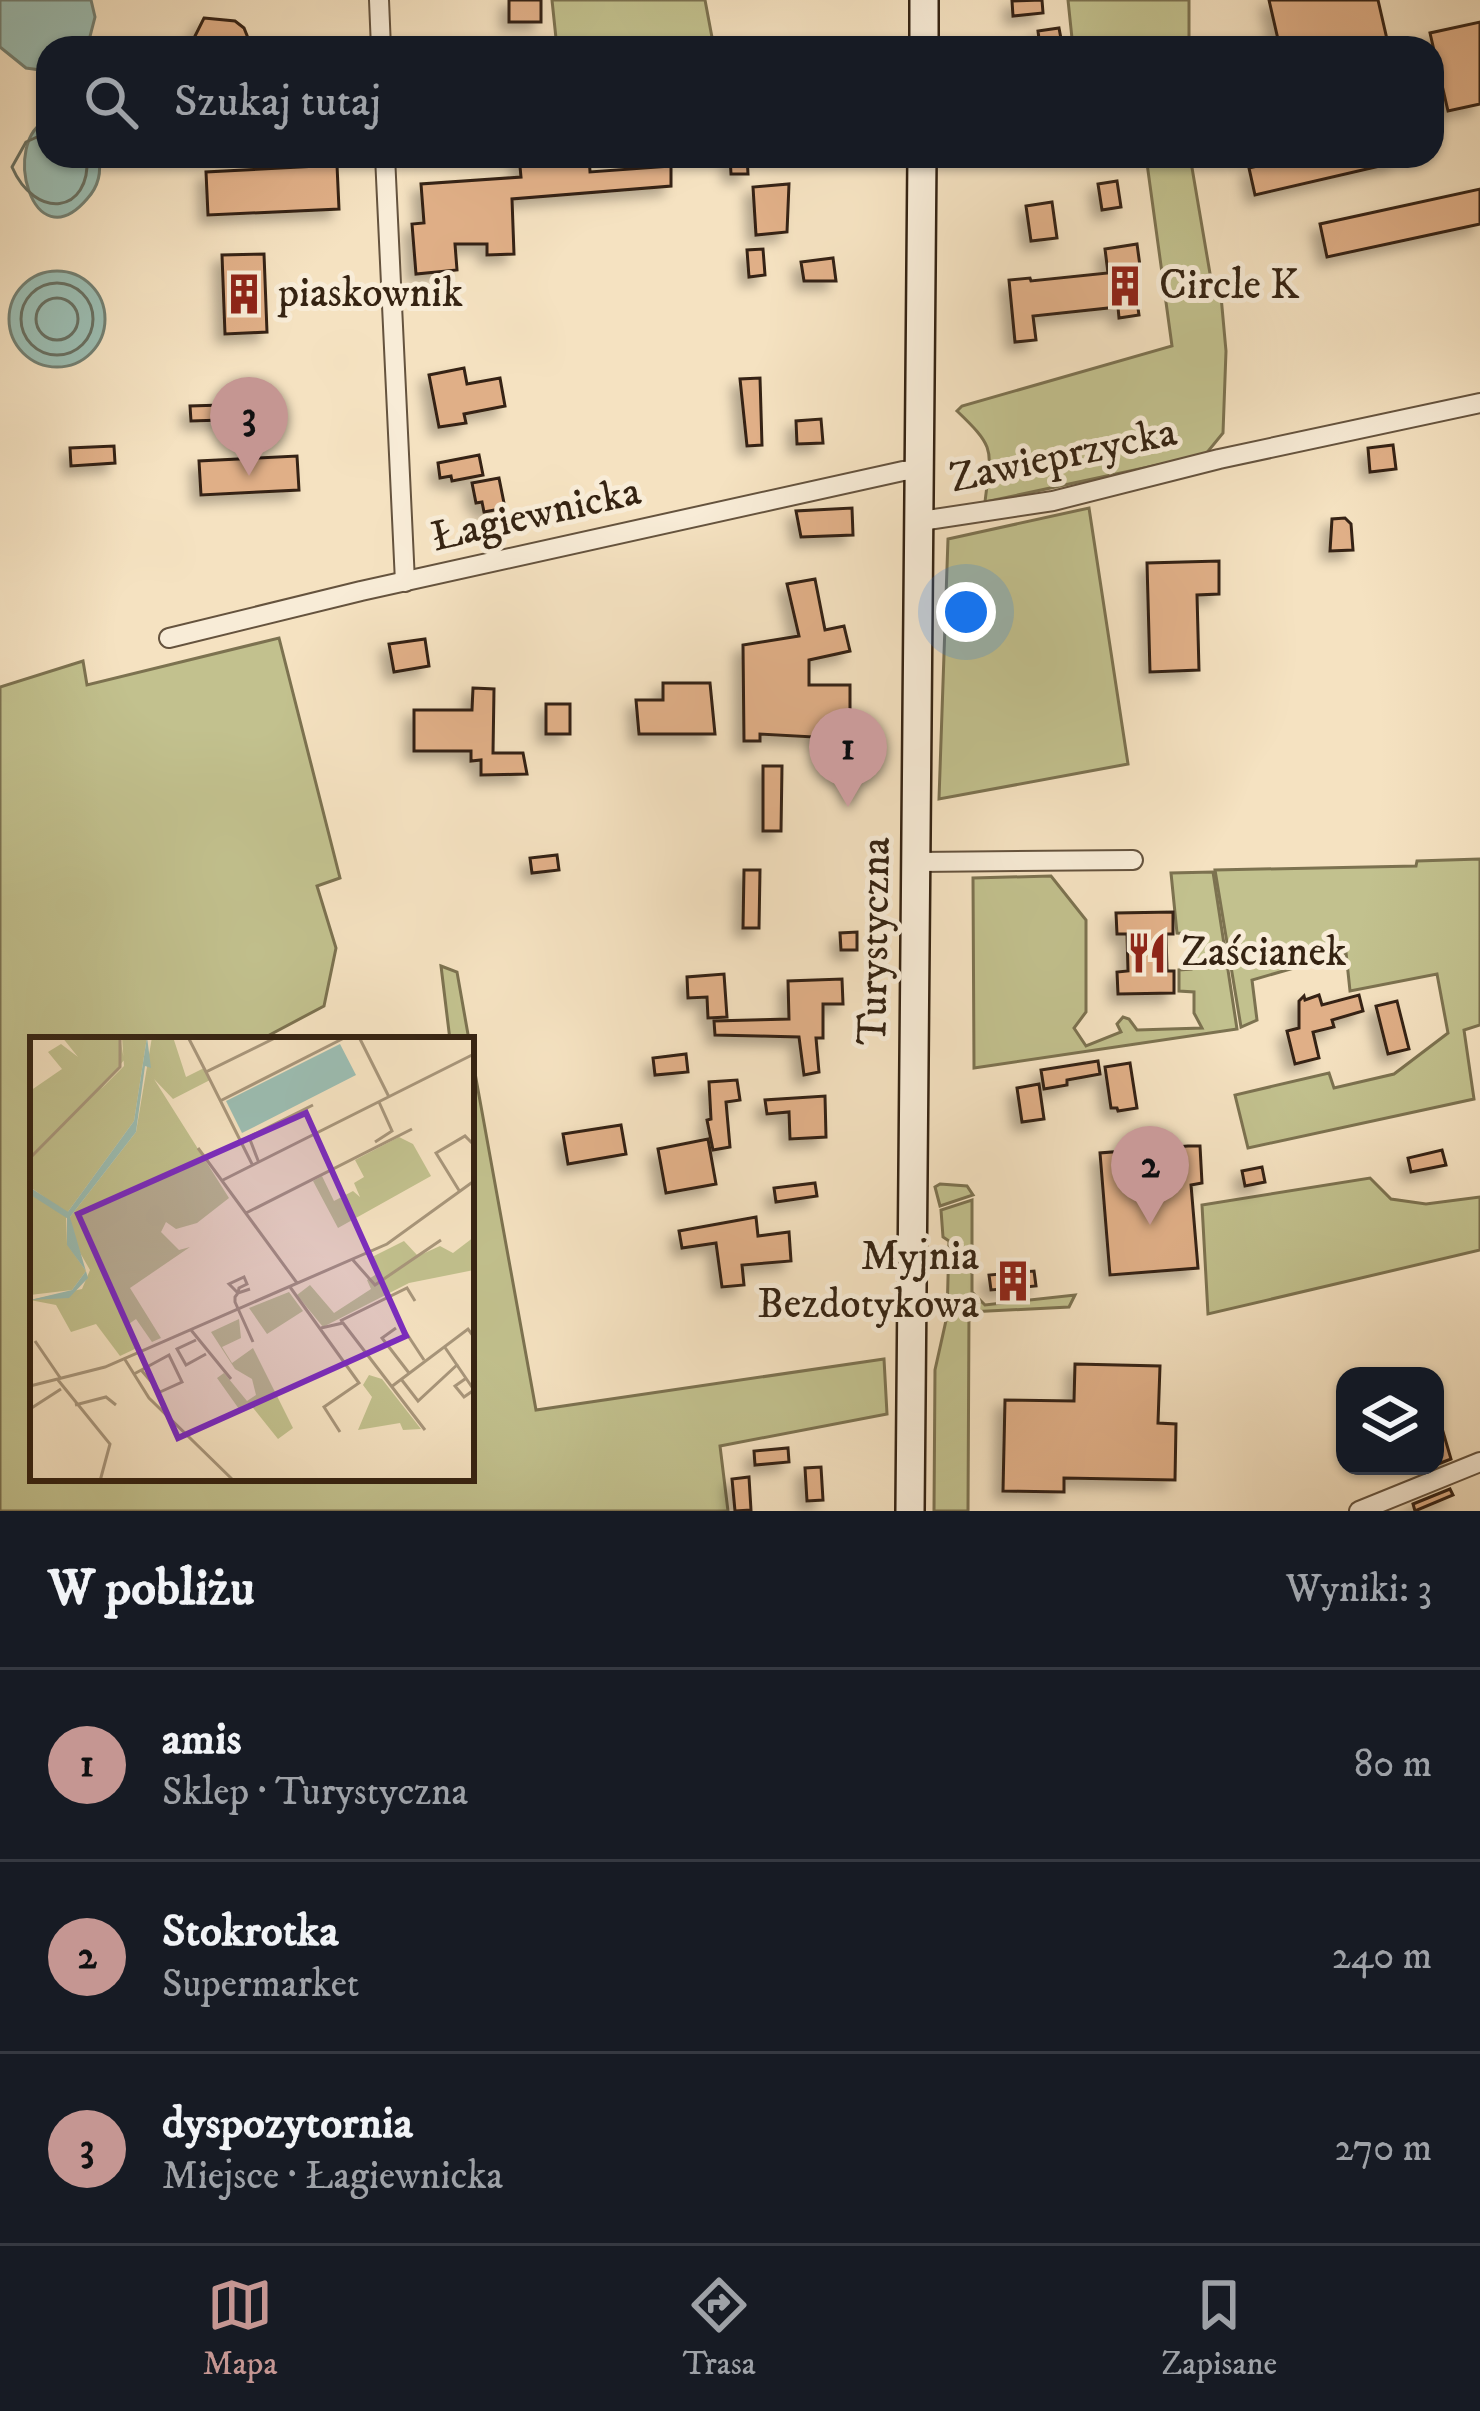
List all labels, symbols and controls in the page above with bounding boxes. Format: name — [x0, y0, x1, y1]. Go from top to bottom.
search box — [36, 36, 1444, 168]
icon: search — [78, 69, 144, 135]
text: Szukaj tutaj — [174, 74, 381, 130]
place label: Circle K — [1159, 260, 1300, 312]
building icon: Circle K — [1102, 263, 1148, 309]
place label: piaskownik — [277, 268, 463, 320]
building icon: piaskownik — [221, 271, 267, 317]
pin: 3 — [210, 377, 288, 476]
street label: Zawieprzycka — [945, 407, 1181, 505]
street label: Łagiewnicka — [426, 466, 646, 564]
your location — [936, 582, 996, 642]
pin: 1 — [809, 708, 887, 807]
street label: Turystyczna — [847, 837, 903, 1045]
place label: Zaścianek — [1181, 927, 1347, 979]
restaurant icon: Zaścianek — [1124, 930, 1170, 976]
inset map — [30, 1037, 474, 1481]
pin: 2 — [1111, 1126, 1189, 1225]
place label: Myjnia Bezdotykowa — [757, 1231, 979, 1331]
building icon: Myjnia Bezdotykowa — [990, 1258, 1036, 1304]
map controls — [1336, 1367, 1444, 1475]
button: layers — [1336, 1367, 1444, 1475]
text: W pobliżu — [48, 1557, 255, 1621]
text: Wyniki: 3 — [1286, 1565, 1432, 1614]
text: amis — [162, 1712, 242, 1768]
text: 1 — [80, 1740, 94, 1789]
text: 80 m — [1354, 1740, 1432, 1789]
text: Sklep · Turystyczna — [162, 1768, 468, 1817]
text: Stokrotka — [162, 1904, 339, 1960]
text: 2 — [77, 1932, 97, 1981]
text: 240 m — [1332, 1932, 1432, 1981]
text: Supermarket — [162, 1960, 359, 2009]
text: dyspozytornia — [162, 2096, 413, 2152]
text: 3 — [80, 2124, 94, 2173]
text: 270 m — [1335, 2124, 1432, 2173]
text: Miejsce · Łagiewnicka — [162, 2152, 503, 2201]
tab: Mapa — [203, 2272, 277, 2385]
tab: Trasa — [683, 2272, 756, 2385]
tab: Zapisane — [1161, 2272, 1277, 2385]

